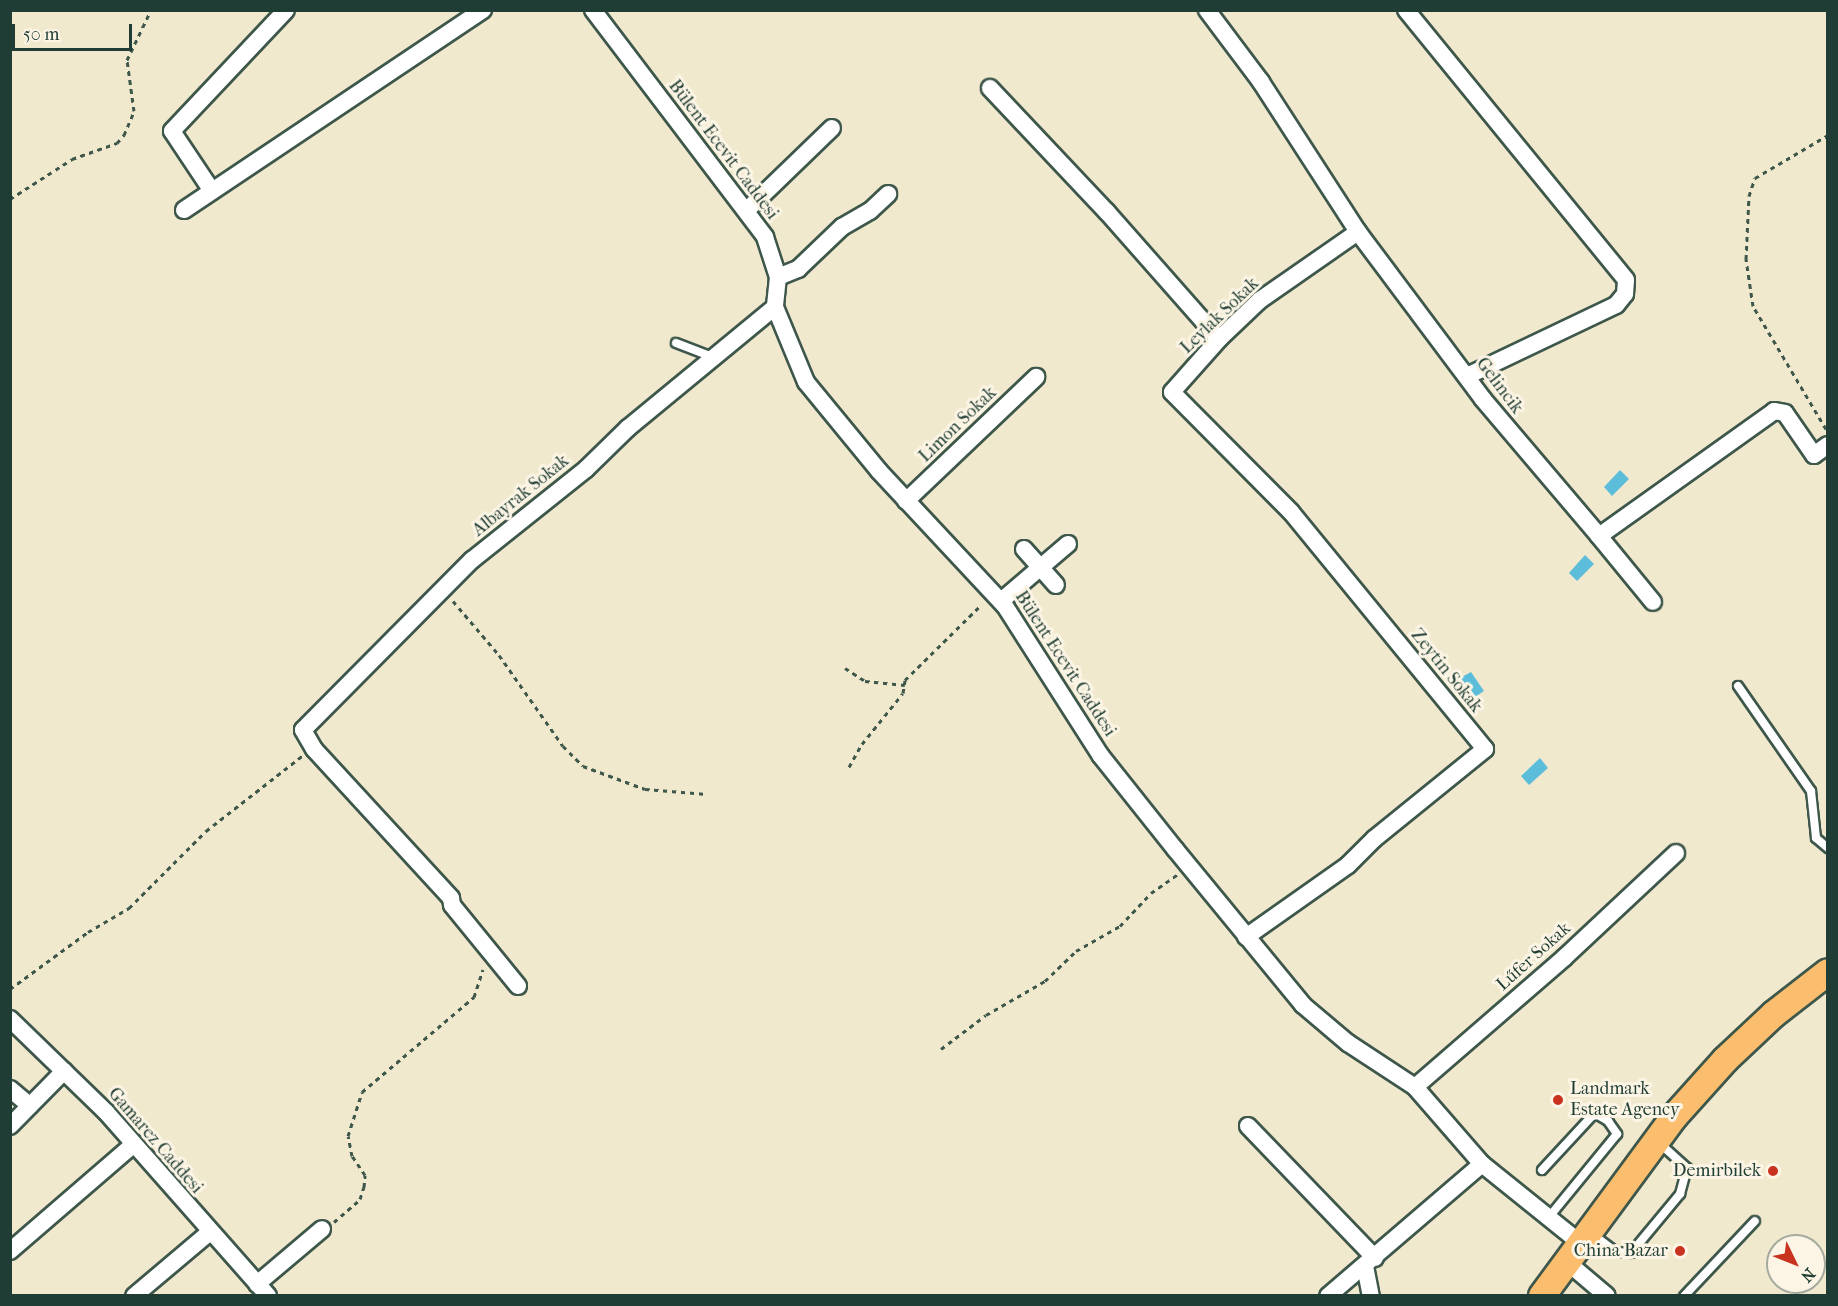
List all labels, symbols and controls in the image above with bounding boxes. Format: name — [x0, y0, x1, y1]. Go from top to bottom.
scale bar — [15, 12, 135, 50]
text: 50 m — [23, 24, 59, 45]
street label: Bülent Ecevit Caddesi — [663, 76, 783, 224]
street label: Leylak Sokak — [1176, 273, 1264, 359]
street label: Gelincik — [1471, 354, 1527, 418]
street label: Limon Sokak — [915, 383, 1001, 467]
street label: Albayrak Sokak — [468, 451, 574, 541]
street label: Bülent Ecevit Caddesi — [1010, 587, 1120, 741]
street label: Zeytin Sokak — [1406, 625, 1486, 717]
street label: Lűfer Sokak — [1493, 918, 1575, 996]
place label: Landmark Estate Agency — [1570, 1079, 1680, 1122]
street label: Gamarez Caddesi — [103, 1084, 207, 1198]
marker: Landmark Estate Agency — [1551, 1093, 1565, 1107]
place label: Demirbilek — [1673, 1160, 1761, 1182]
marker: Demirbilek — [1766, 1164, 1780, 1178]
north arrow — [1766, 1234, 1826, 1294]
place label: China Bazar — [1574, 1240, 1668, 1262]
marker: China Bazar — [1673, 1244, 1687, 1258]
text: N — [1797, 1264, 1819, 1286]

